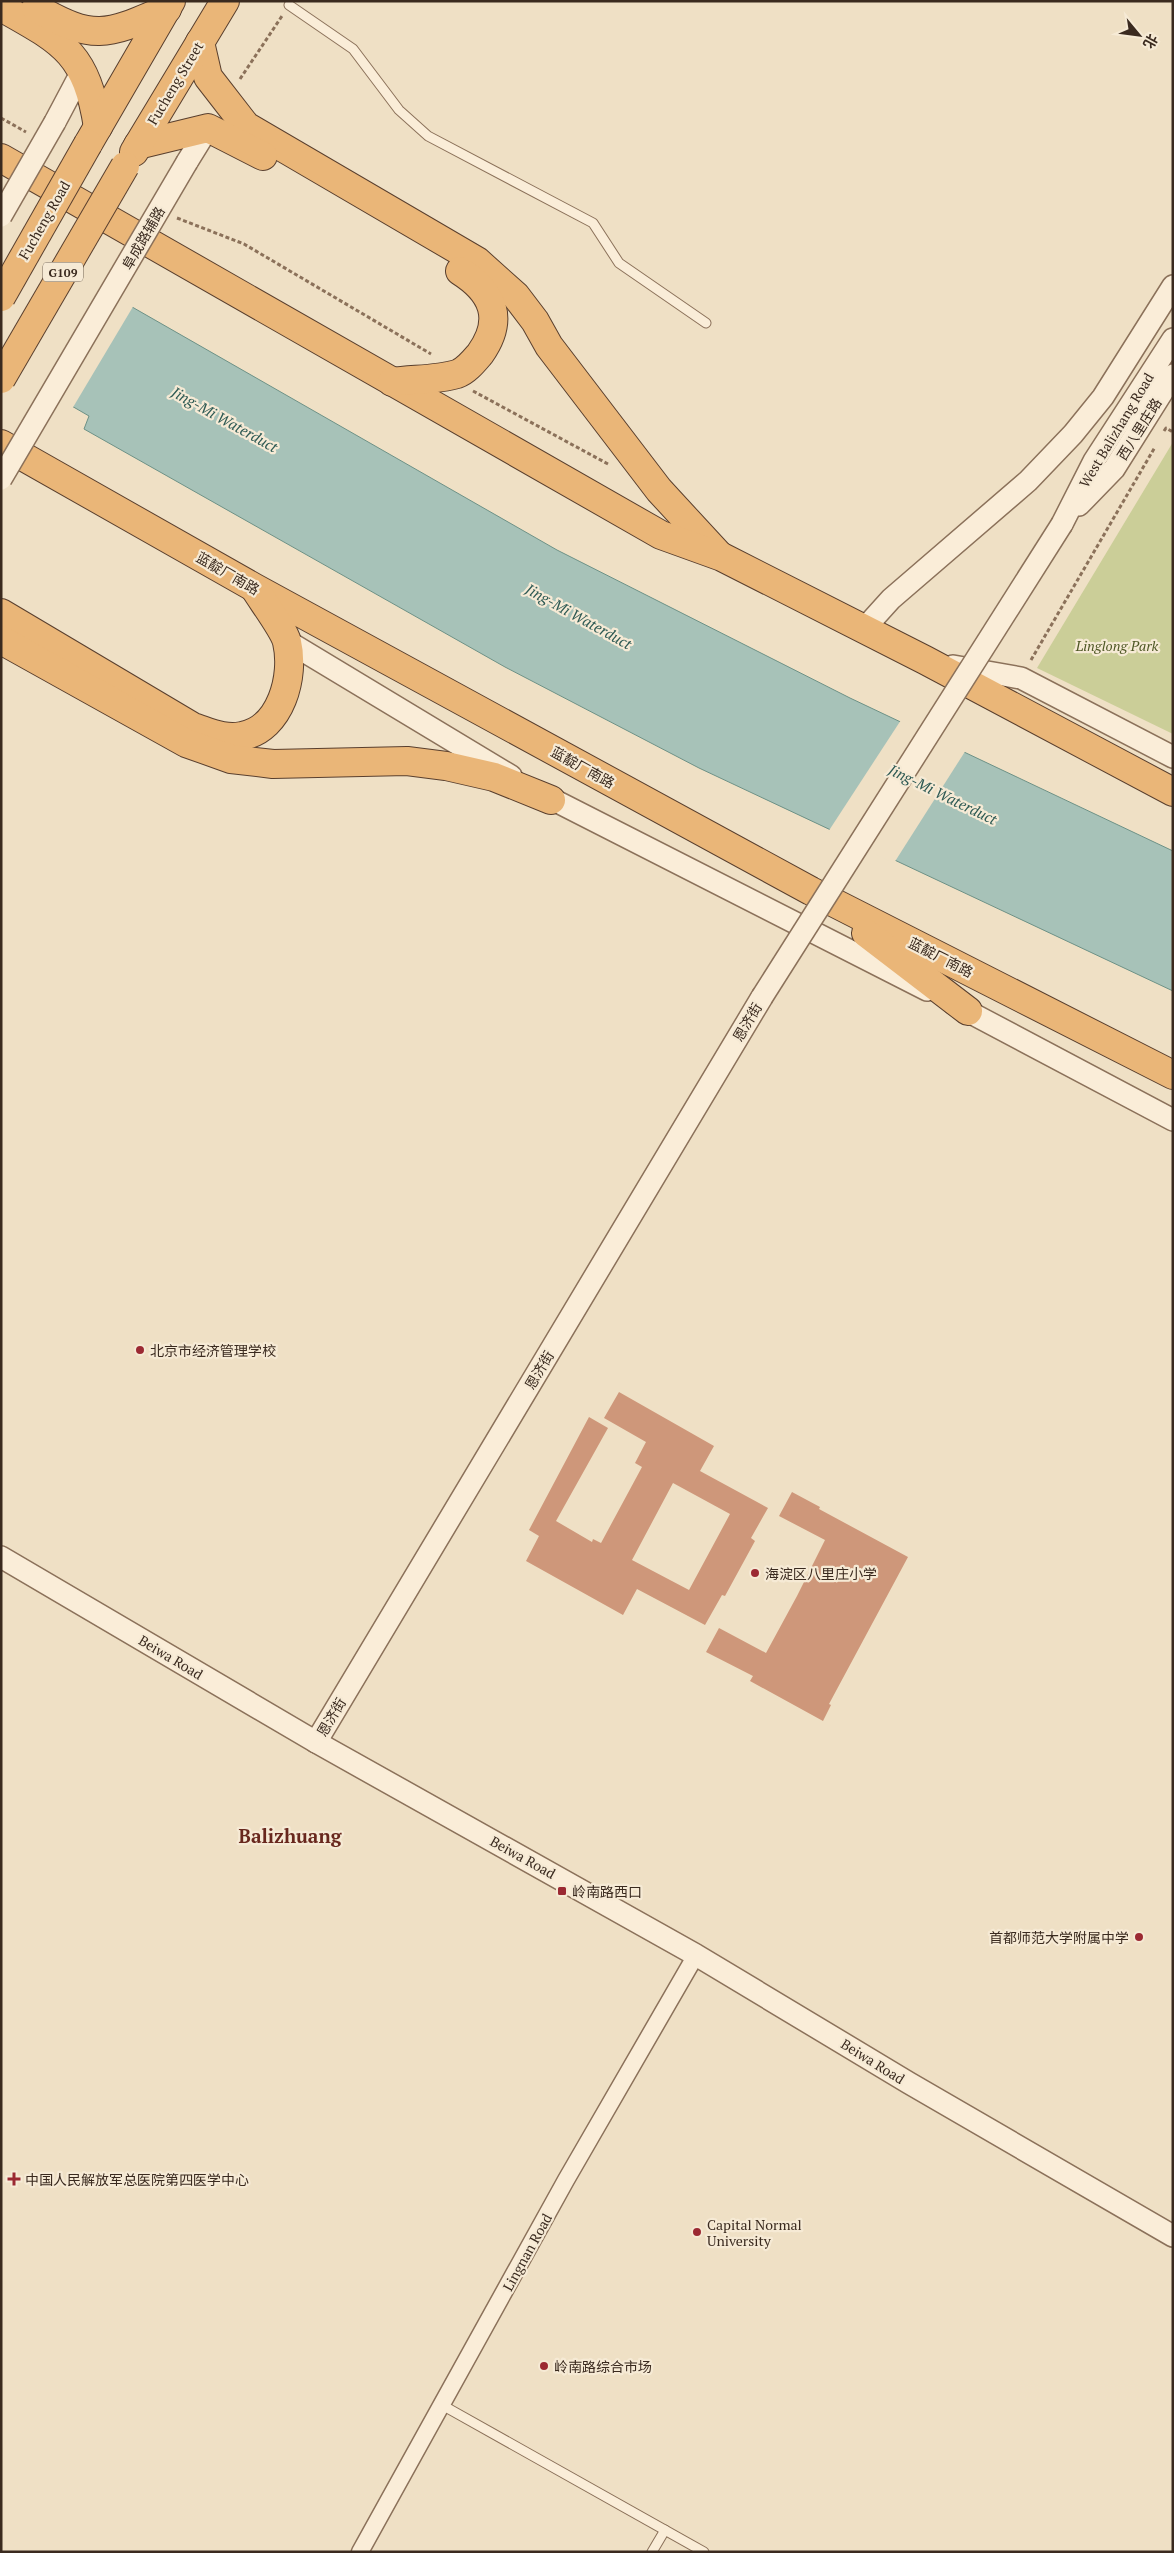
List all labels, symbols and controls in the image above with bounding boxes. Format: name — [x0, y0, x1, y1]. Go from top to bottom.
north arrow — [1114, 10, 1164, 60]
text: 北 — [1139, 31, 1163, 52]
street label: Fucheng Street — [143, 37, 208, 128]
street label: Fucheng Road — [14, 177, 74, 263]
street label: 阜成路辅路 — [117, 203, 169, 273]
road number: G109 — [43, 262, 83, 282]
street label: West Balizhang Road — [1074, 369, 1158, 491]
water label: Jing-Mi Waterduct — [168, 381, 282, 457]
street label: 西八里庄路 — [1112, 394, 1166, 464]
street label: 蓝靛厂南路 — [193, 547, 263, 599]
water label: Jing-Mi Waterduct — [522, 578, 636, 654]
park label: Linglong Park — [1075, 636, 1159, 655]
street label: 蓝靛厂南路 — [548, 742, 618, 792]
water label: Jing-Mi Waterduct — [885, 759, 1001, 829]
street label: 蓝靛厂南路 — [906, 933, 976, 981]
street label: 恩济街 — [728, 999, 766, 1045]
place label: 北京市经济管理学校 — [150, 1341, 276, 1360]
marker: 北京市经济管理学校 — [134, 1344, 146, 1356]
street label: 恩济街 — [520, 1347, 558, 1393]
place label: 海淀区八里庄小学 — [765, 1564, 877, 1583]
marker: 海淀区八里庄小学 — [749, 1567, 761, 1579]
street label: Beiwa Road — [135, 1630, 207, 1684]
street label: 恩济街 — [312, 1694, 350, 1740]
district label: Balizhuang — [239, 1823, 343, 1848]
street label: Beiwa Road — [487, 1831, 559, 1883]
place label: 岭南路西口 — [572, 1882, 642, 1901]
marker: 岭南路西口 — [556, 1885, 568, 1897]
place label: 首都师范大学附属中学 — [989, 1928, 1129, 1947]
marker: 首都师范大学附属中学 — [1133, 1931, 1145, 1943]
street label: Beiwa Road — [838, 2034, 909, 2088]
place label: 中国人民解放军总医院第四医学中心 — [25, 2170, 249, 2189]
marker: 中国人民解放军总医院第四医学中心 — [7, 2172, 21, 2186]
street label: Lingnan Road — [498, 2210, 556, 2294]
place label: Capital Normal University — [707, 2215, 802, 2250]
marker: Capital Normal University — [691, 2226, 703, 2238]
place label: 岭南路综合市场 — [554, 2357, 652, 2376]
marker: 岭南路综合市场 — [538, 2360, 550, 2372]

